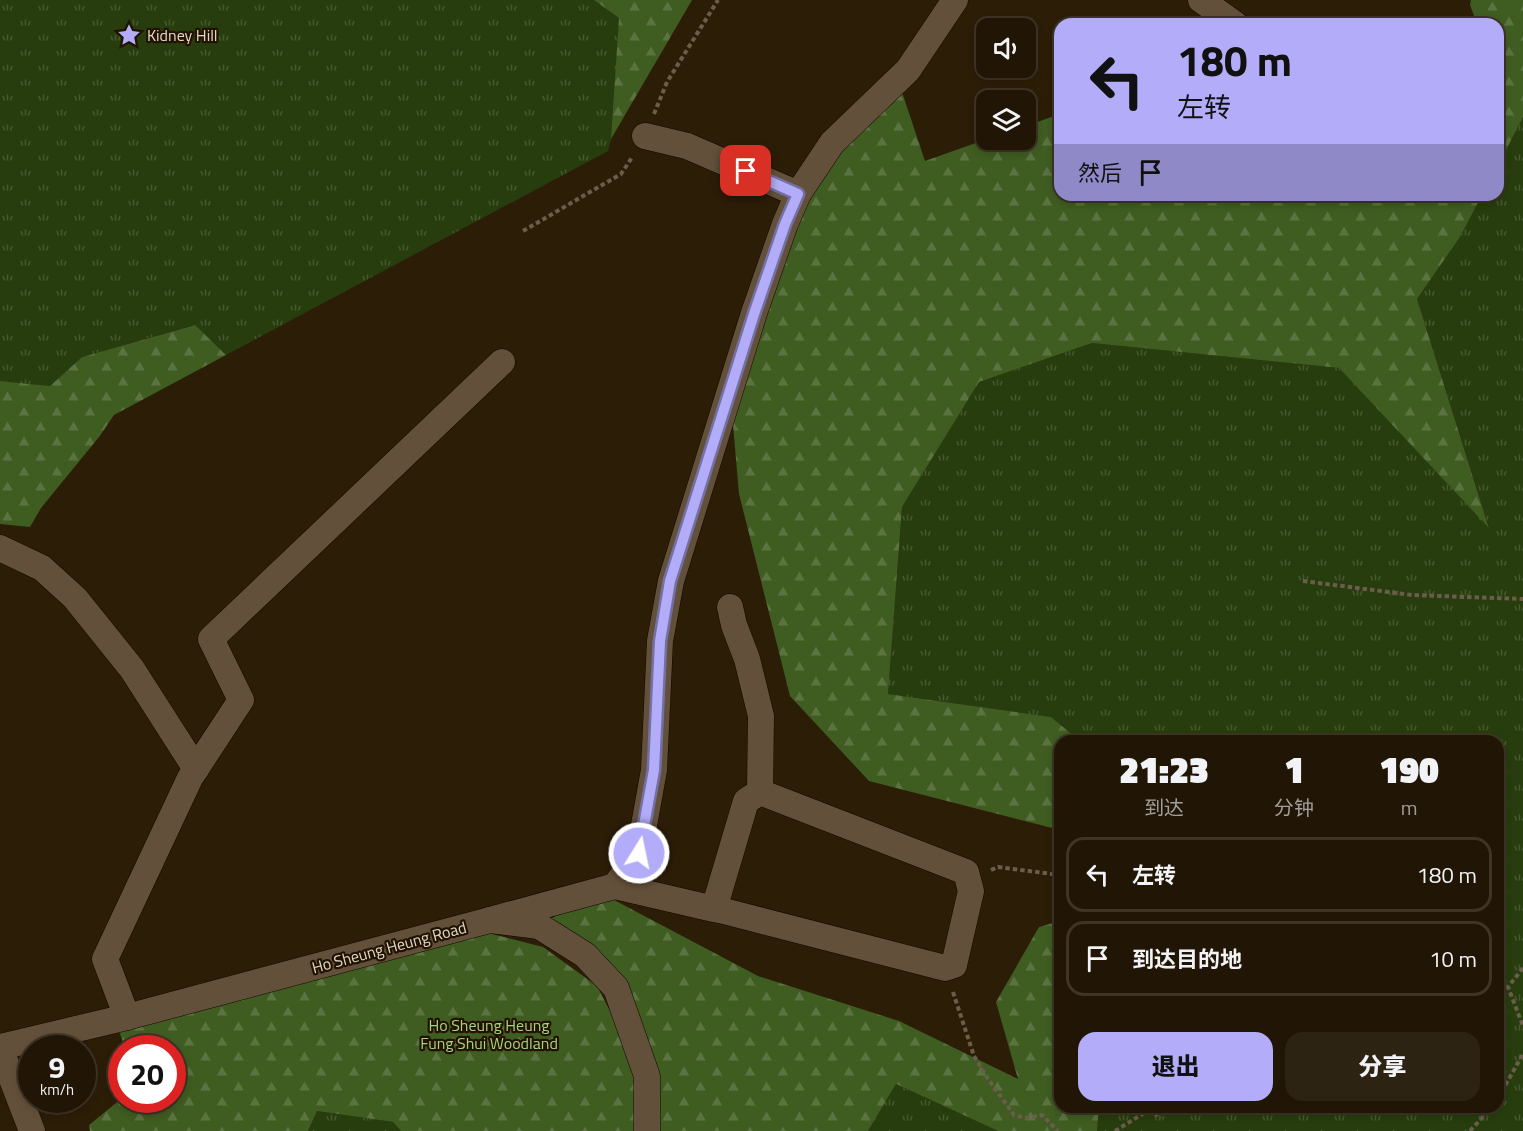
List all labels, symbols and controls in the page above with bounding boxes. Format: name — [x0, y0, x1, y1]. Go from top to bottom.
map controls — [976, 18, 1036, 150]
button: sound — [976, 18, 1036, 78]
place icon: Kidney Hill — [116, 22, 142, 48]
place label: Kidney Hill — [147, 23, 218, 47]
text: 180 m — [1177, 28, 1292, 92]
icon: left — [1078, 42, 1156, 120]
text: 左转 — [1177, 86, 1231, 127]
button: layers — [976, 90, 1036, 150]
pin — [720, 145, 771, 196]
icon: arrive — [729, 154, 762, 187]
text: 然后 — [1078, 156, 1122, 190]
icon: arrive — [1134, 156, 1167, 189]
text: 21:23 — [1119, 742, 1209, 797]
text: 1 — [1284, 742, 1304, 797]
text: 190 — [1379, 742, 1439, 797]
text: 到达 — [1144, 792, 1184, 823]
text: 分钟 — [1274, 792, 1314, 823]
text: m — [1401, 792, 1417, 823]
position arrow — [607, 821, 671, 885]
icon: left — [1081, 858, 1114, 891]
text: 左转 — [1132, 858, 1176, 892]
text: 180 m — [1417, 858, 1477, 892]
street label: Ho Sheung Heung Road — [309, 915, 469, 979]
icon: arrive — [1081, 942, 1114, 975]
text: 到达目的地 — [1132, 942, 1242, 976]
text: 10 m — [1429, 942, 1477, 976]
park label: Ho Sheung Heung Fung Shui Woodland — [420, 1013, 558, 1055]
button: 退出 — [1078, 1032, 1273, 1101]
button: 分享 — [1285, 1032, 1480, 1101]
speed limit sign: 20 — [108, 1035, 186, 1113]
text: 9 — [49, 1044, 65, 1090]
text: km/h — [40, 1078, 74, 1101]

